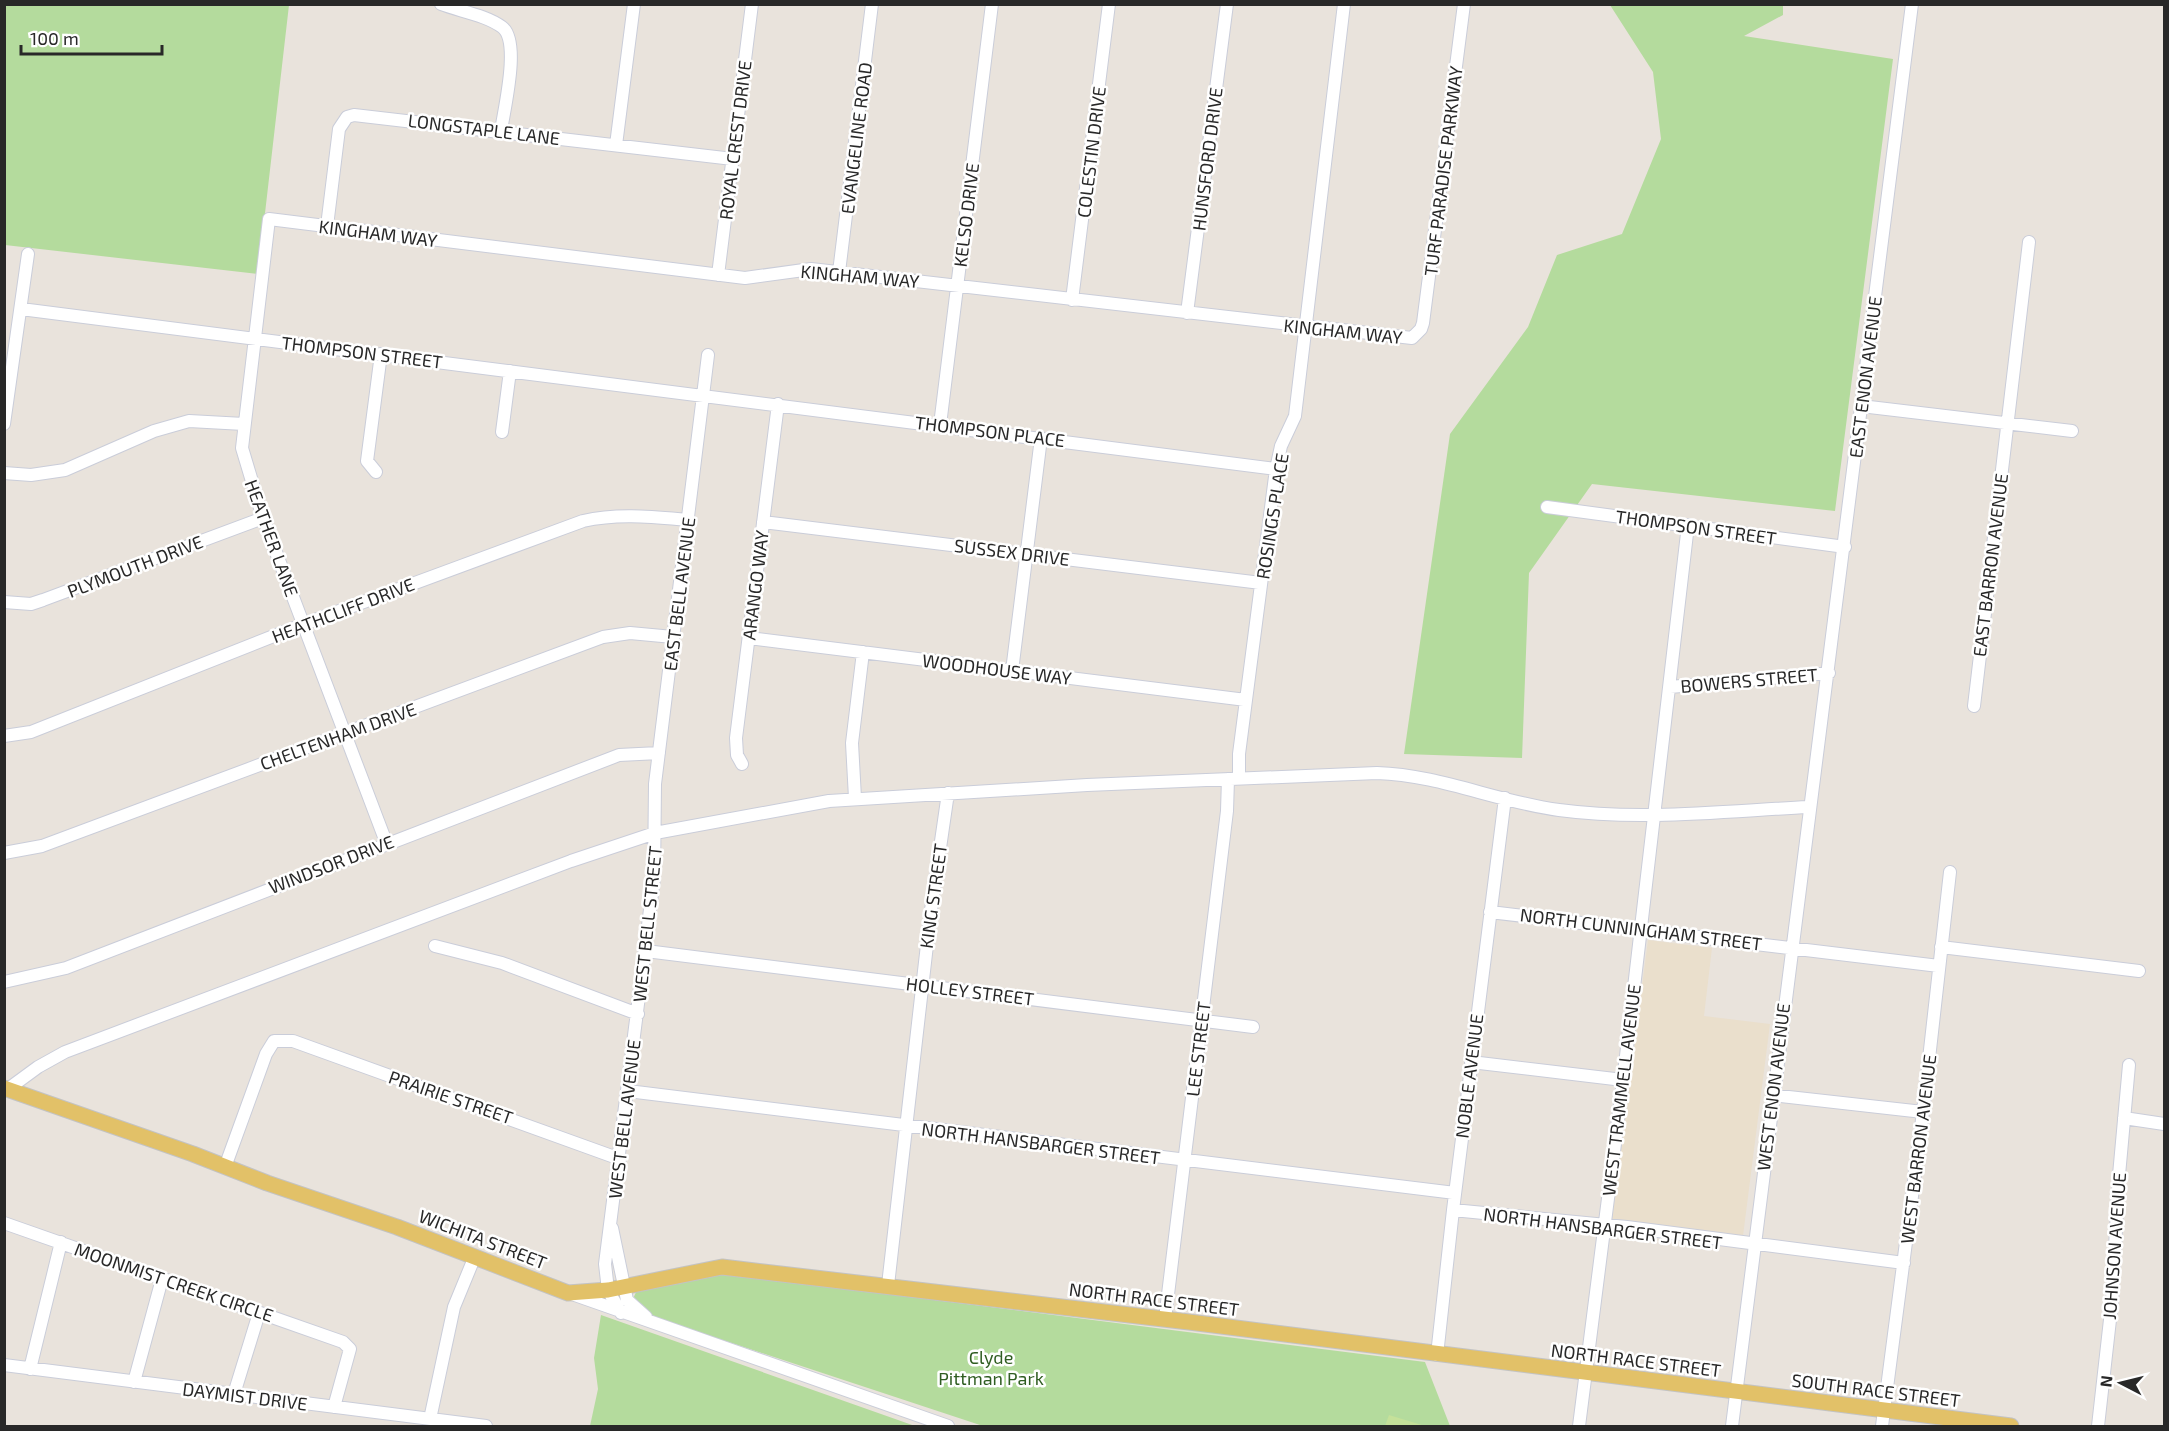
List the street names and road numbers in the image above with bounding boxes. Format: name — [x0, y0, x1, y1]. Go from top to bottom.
street label: ROYAL CREST DRIVE — [714, 59, 756, 221]
street label: EVANGELINE ROAD — [836, 61, 876, 215]
street label: TURF PARADISE PARKWAY — [1419, 64, 1467, 277]
street label: COLESTIN DRIVE — [1072, 85, 1110, 219]
street label: HUNSFORD DRIVE — [1187, 86, 1227, 232]
street label: LONGSTAPLE LANE — [407, 109, 561, 149]
street label: KELSO DRIVE — [949, 162, 983, 268]
street label: KINGHAM WAY — [317, 215, 439, 251]
street label: KINGHAM WAY — [800, 260, 921, 292]
street label: EAST ENON AVENUE — [1844, 295, 1886, 459]
street label: KINGHAM WAY — [1283, 314, 1404, 348]
street label: THOMPSON STREET — [280, 331, 444, 373]
street label: THOMPSON PLACE — [914, 411, 1066, 451]
street label: ROSINGS PLACE — [1251, 451, 1293, 581]
street label: EAST BARRON AVENUE — [1968, 472, 2012, 658]
street label: HEATHER LANE — [241, 476, 303, 600]
street label: THOMPSON STREET — [1614, 505, 1778, 549]
street label: EAST BELL AVENUE — [659, 516, 699, 672]
street label: ARANGO WAY — [737, 528, 773, 641]
street label: PLYMOUTH DRIVE — [64, 530, 206, 602]
street label: SUSSEX DRIVE — [953, 534, 1071, 570]
street label: HEATHCLIFF DRIVE — [269, 573, 417, 647]
street label: WOODHOUSE WAY — [921, 649, 1074, 689]
street label: BOWERS STREET — [1679, 663, 1819, 697]
street label: CHELTENHAM DRIVE — [257, 697, 419, 775]
street label: WINDSOR DRIVE — [265, 830, 397, 898]
street label: KING STREET — [915, 842, 951, 950]
street label: WEST BELL STREET — [628, 844, 666, 1003]
street label: NORTH CUNNINGHAM STREET — [1519, 903, 1764, 955]
street label: HOLLEY STREET — [905, 972, 1036, 1010]
street label: WEST TRAMMELL AVENUE — [1597, 983, 1645, 1197]
street label: LEE STREET — [1181, 1000, 1215, 1098]
street label: WEST ENON AVENUE — [1752, 1002, 1794, 1172]
street label: NOBLE AVENUE — [1450, 1013, 1488, 1139]
street label: WEST BELL AVENUE — [603, 1038, 645, 1200]
street label: WEST BARRON AVENUE — [1895, 1053, 1941, 1245]
street label: PRAIRIE STREET — [386, 1065, 516, 1129]
street label: NORTH HANSBARGER STREET — [920, 1117, 1162, 1169]
street label: JOHNSON AVENUE — [2098, 1172, 2130, 1320]
street label: NORTH HANSBARGER STREET — [1482, 1202, 1724, 1254]
street label: WICHITA STREET — [416, 1204, 551, 1274]
street label: MOONMIST CREEK CIRCLE — [72, 1238, 276, 1326]
street label: NORTH RACE STREET — [1068, 1278, 1241, 1320]
street label: NORTH RACE STREET — [1550, 1339, 1723, 1381]
street label: SOUTH RACE STREET — [1791, 1369, 1962, 1411]
street label: DAYMIST DRIVE — [181, 1377, 309, 1415]

